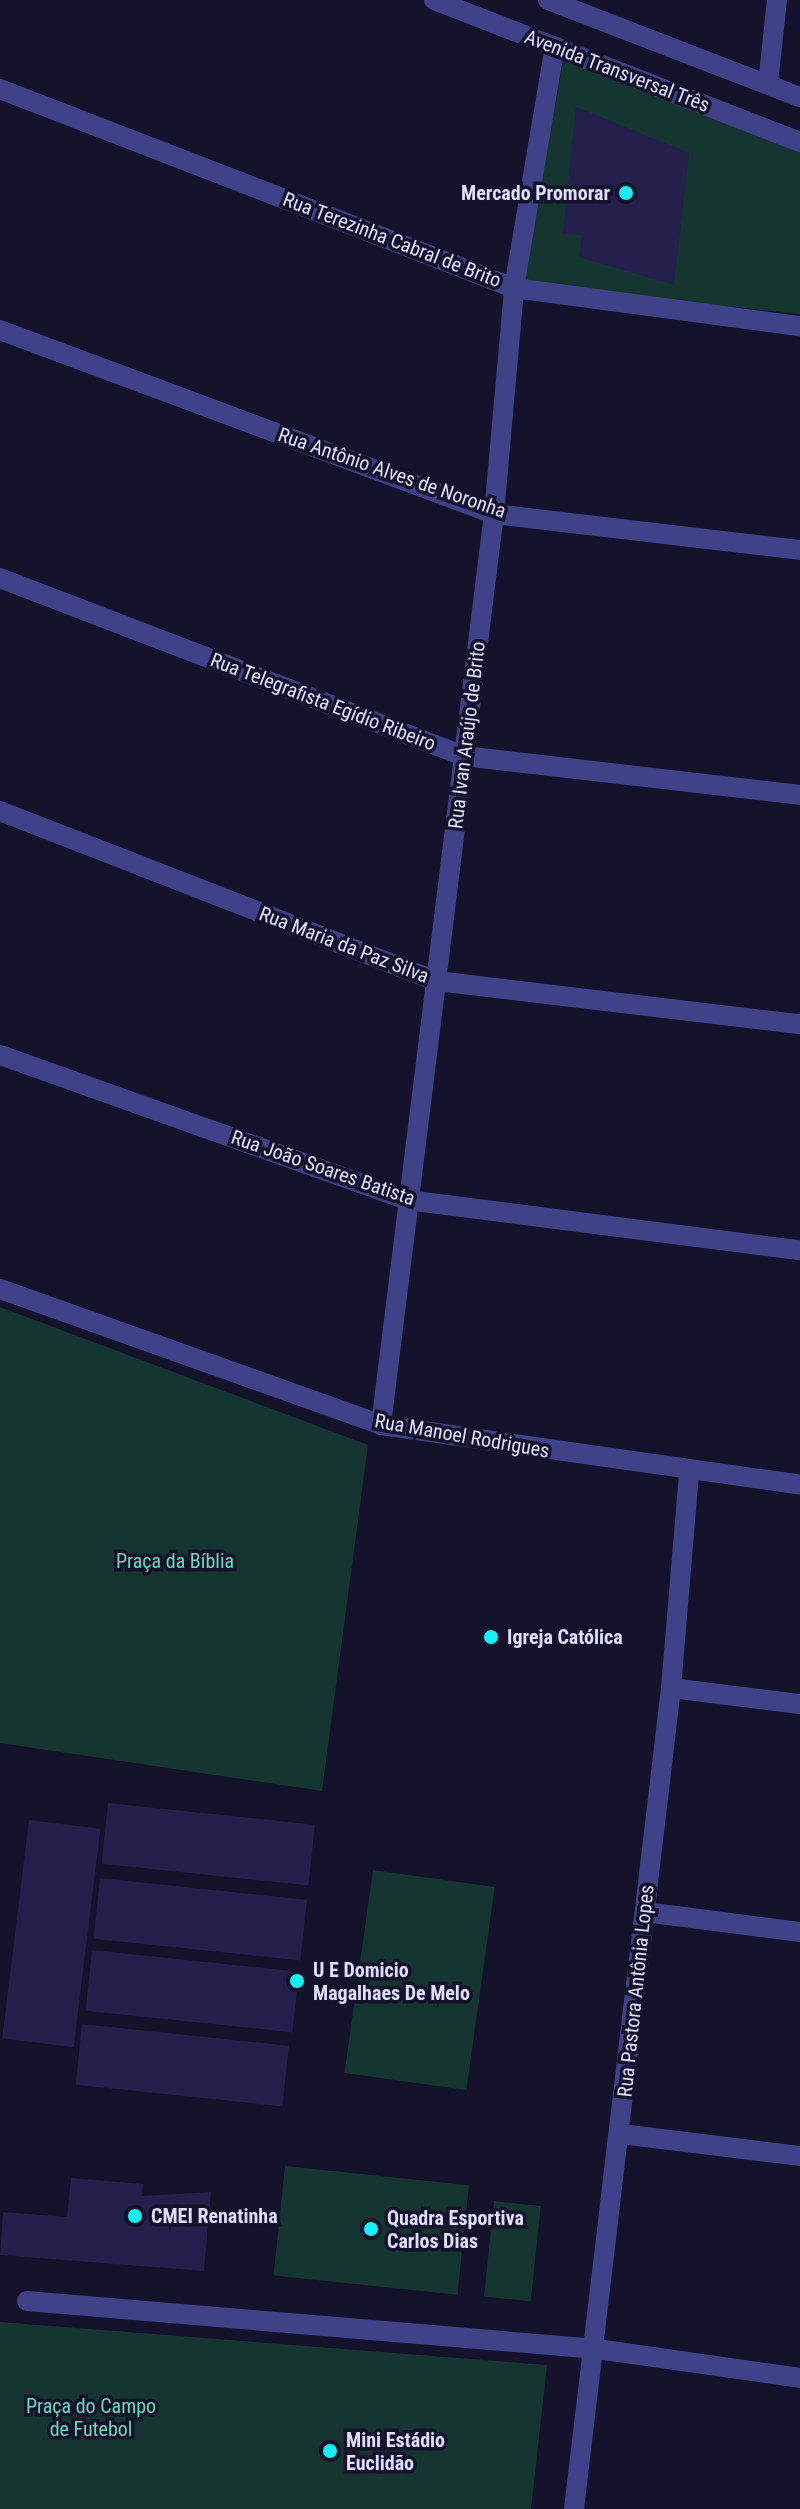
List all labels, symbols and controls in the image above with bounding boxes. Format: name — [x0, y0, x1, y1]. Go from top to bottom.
street label: Avenida Transversal Três — [521, 25, 713, 117]
place label: Mercado Promorar — [461, 181, 610, 205]
marker: Mercado Promorar — [617, 184, 635, 202]
street label: Rua Terezinha Cabral de Brito — [279, 187, 505, 293]
street label: Rua Antônio Alves de Noronha — [275, 423, 509, 523]
street label: Rua Ivan Araújo de Brito — [444, 640, 490, 830]
street label: Rua Telegrafista Egídio Ribeiro — [207, 648, 439, 756]
street label: Rua Maria da Paz Silva — [256, 902, 432, 988]
street label: Rua João Soares Batista — [228, 1125, 418, 1211]
street label: Rua Manoel Rodrigues — [373, 1409, 551, 1463]
park label: Praça da Bíblia — [116, 1549, 234, 1573]
place label: Igreja Católica — [507, 1625, 623, 1649]
marker: Igreja Católica — [482, 1628, 500, 1646]
street label: Rua Pastora Antônia Lopes — [613, 1884, 659, 2098]
place label: U E Domicio Magalhaes De Melo — [313, 1958, 470, 2005]
marker: U E Domicio Magalhaes De Melo — [288, 1972, 306, 1990]
place label: CMEI Renatinha — [151, 2204, 278, 2228]
place label: Quadra Esportiva Carlos Dias — [387, 2206, 524, 2253]
marker: CMEI Renatinha — [126, 2207, 144, 2225]
marker: Quadra Esportiva Carlos Dias — [362, 2220, 380, 2238]
park label: Praça do Campo de Futebol — [26, 2395, 156, 2442]
place label: Mini Estádio Euclidão — [346, 2428, 445, 2475]
marker: Mini Estádio Euclidão — [321, 2442, 339, 2460]

